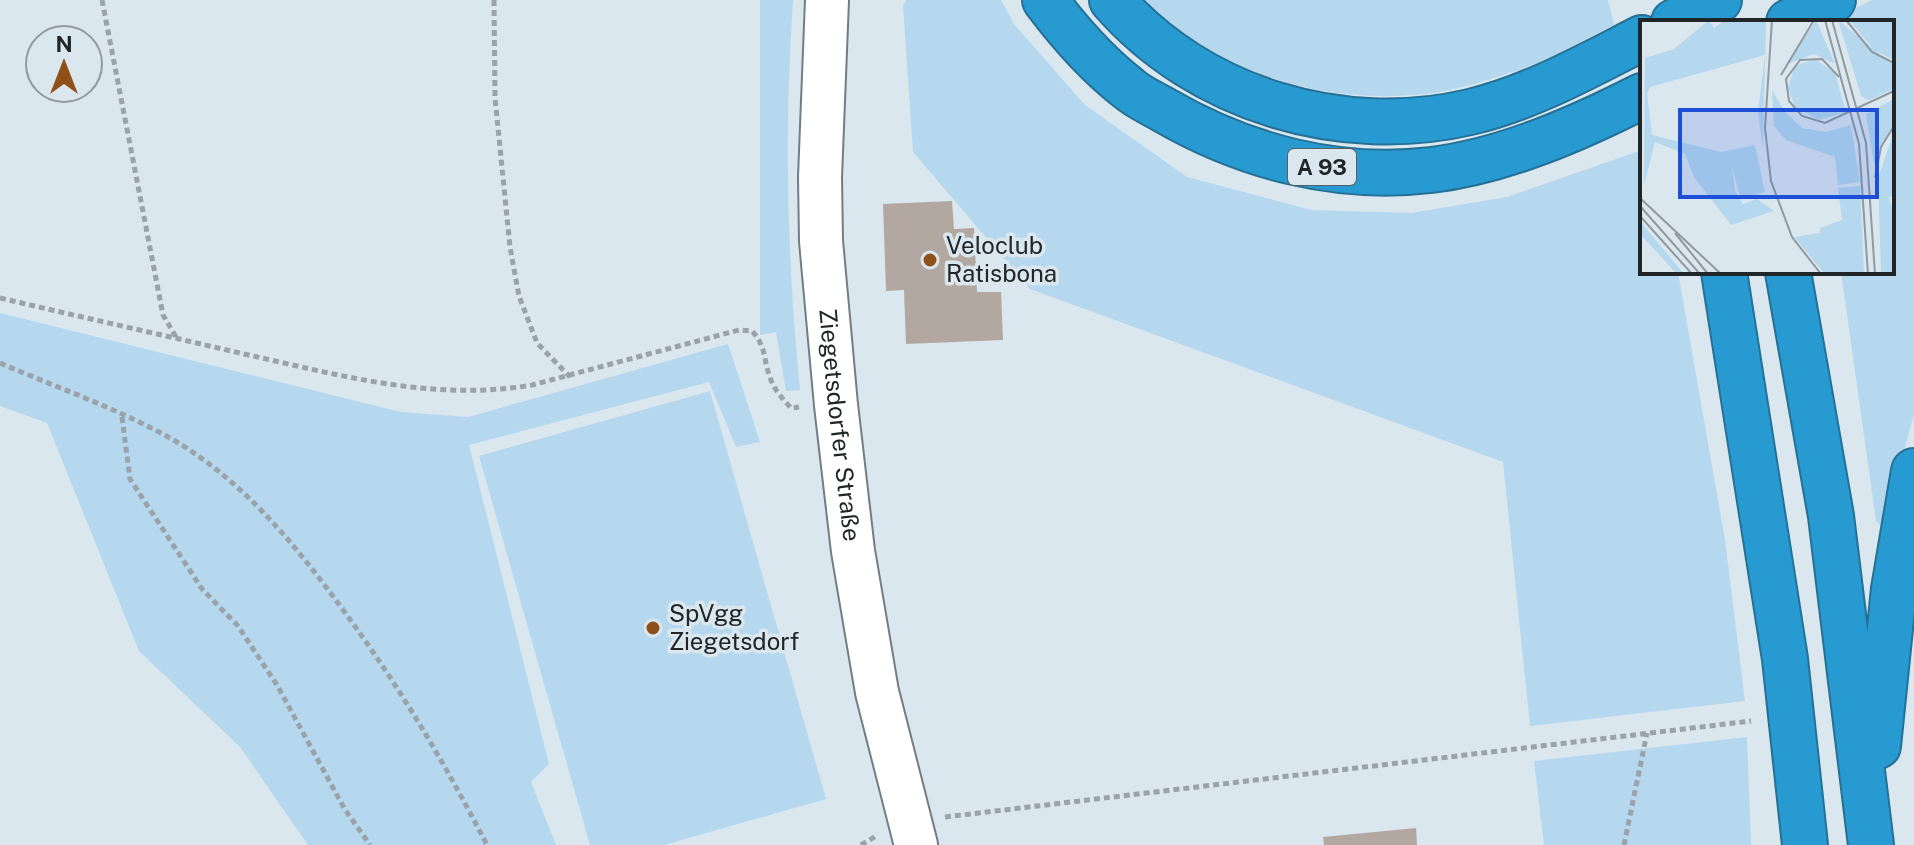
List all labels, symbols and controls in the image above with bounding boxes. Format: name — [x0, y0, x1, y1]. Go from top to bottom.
inset map — [1640, 20, 1894, 274]
north arrow — [24, 24, 104, 104]
text: N — [55, 31, 73, 57]
road number: A 93 — [1288, 149, 1356, 185]
place label: Veloclub Ratisbona — [946, 231, 1057, 287]
marker: Veloclub Ratisbona — [921, 251, 939, 269]
street label: Ziegetsdorfer Straße — [814, 307, 867, 543]
place label: SpVgg Ziegetsdorf — [669, 599, 799, 655]
marker: SpVgg Ziegetsdorf — [644, 619, 662, 637]

